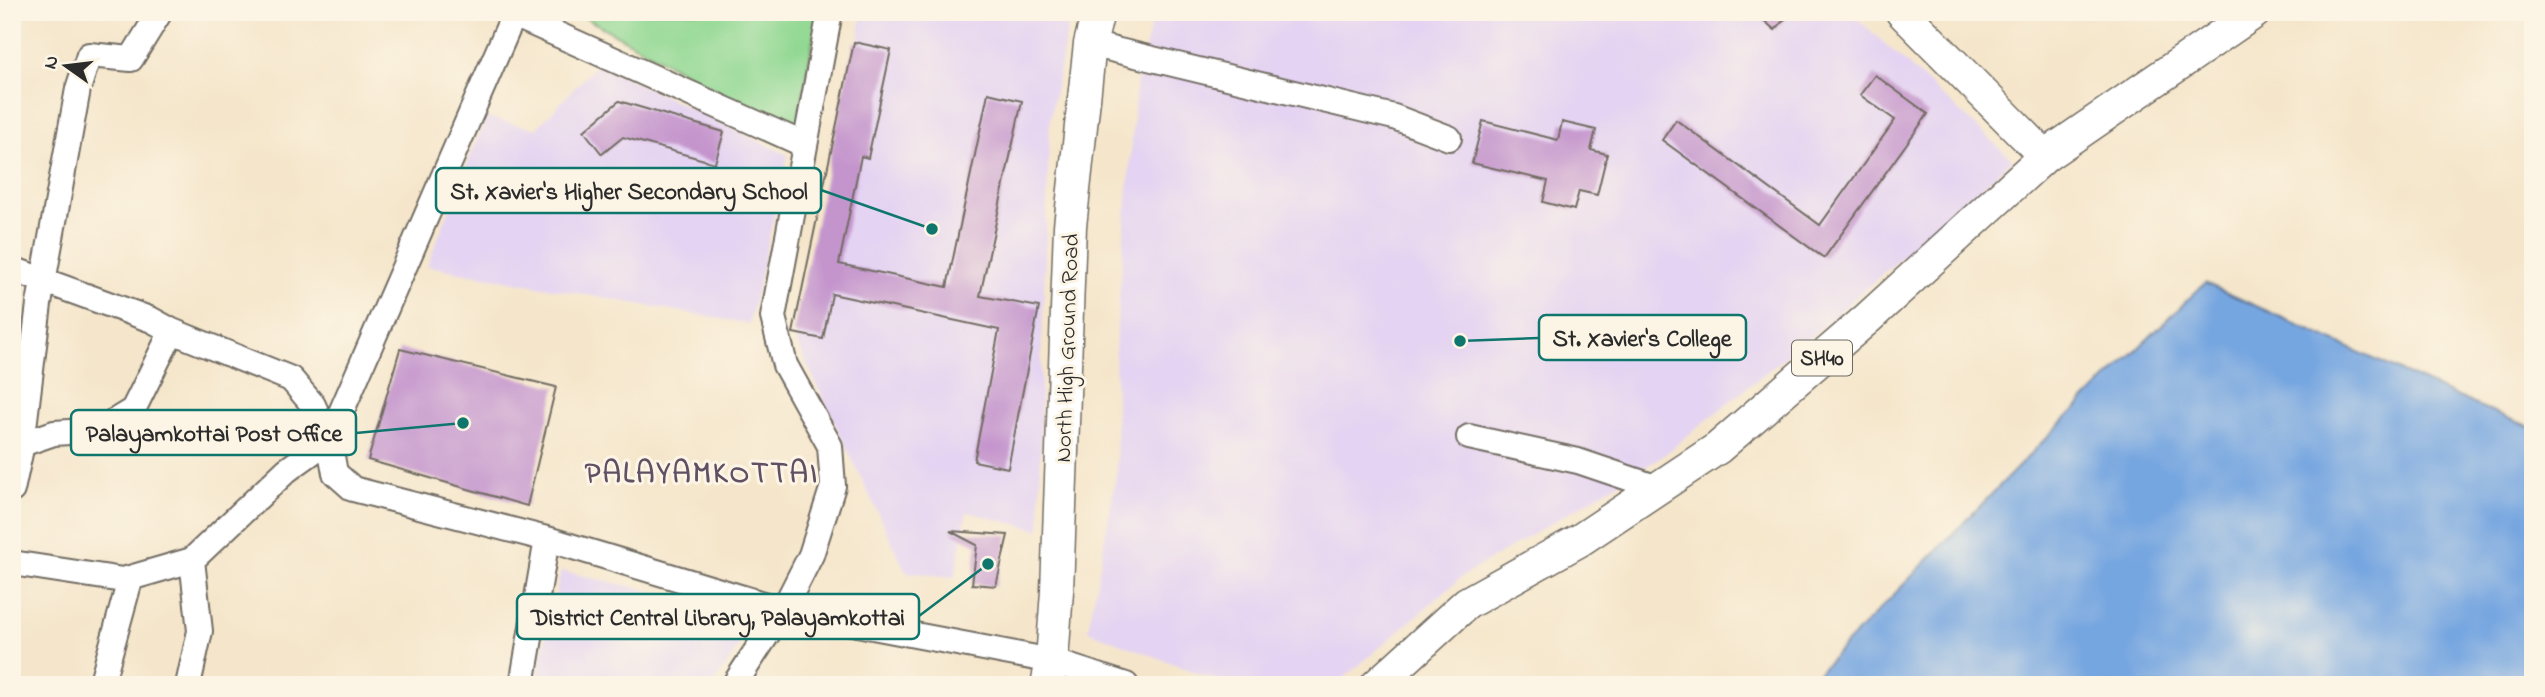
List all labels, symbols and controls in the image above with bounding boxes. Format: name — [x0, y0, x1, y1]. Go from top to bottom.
north arrow — [32, 32, 102, 102]
text: N — [37, 53, 67, 72]
callout: St. Xavier's Higher Secondary School — [436, 168, 821, 213]
text: St. Xavier's Higher Secondary School — [450, 176, 808, 212]
street label: North High Ground Road — [1048, 233, 1090, 463]
callout: St. Xavier's College — [1539, 315, 1746, 360]
text: St. Xavier's College — [1553, 323, 1733, 359]
road number: SH40 — [1792, 340, 1852, 376]
callout: Palayamkottai Post Office — [71, 410, 356, 455]
text: Palayamkottai Post Office — [86, 418, 344, 454]
district label: PALAYAMKOTTAI — [585, 453, 819, 497]
callout: District Central Library, Palayamkottai — [517, 594, 919, 639]
text: District Central Library, Palayamkottai — [530, 602, 905, 638]

